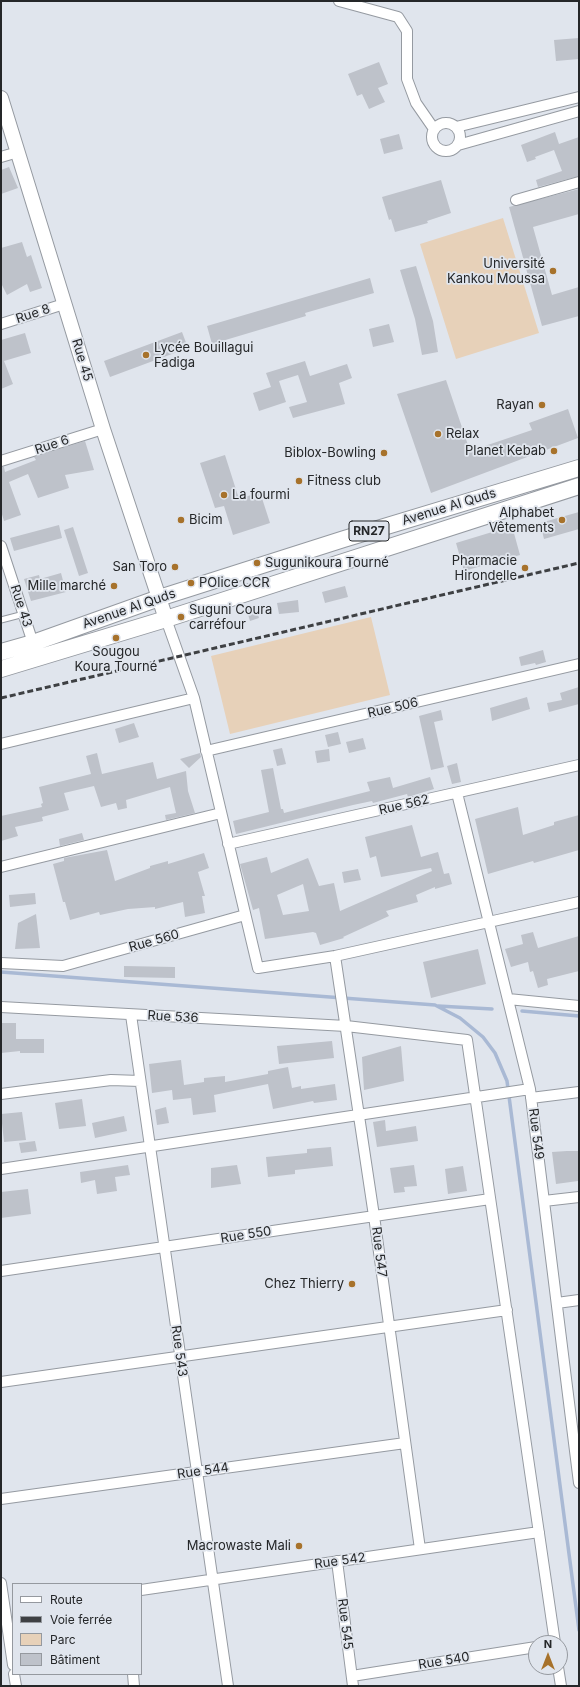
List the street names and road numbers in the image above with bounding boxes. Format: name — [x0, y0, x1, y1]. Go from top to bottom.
street label: Rue 8 — [14, 301, 52, 327]
street label: Rue 45 — [68, 337, 96, 383]
street label: Rue 6 — [33, 432, 71, 458]
street label: Avenue Al Quds — [400, 485, 498, 529]
road number: RN27 — [349, 521, 389, 541]
street label: Rue 43 — [7, 583, 35, 629]
street label: Avenue Al Quds — [80, 586, 178, 632]
street label: Rue 506 — [366, 695, 420, 721]
street label: Rue 562 — [377, 792, 431, 818]
street label: Rue 560 — [127, 926, 181, 956]
street label: Rue 536 — [147, 1008, 199, 1026]
street label: Rue 549 — [525, 1107, 547, 1161]
street label: Rue 550 — [219, 1223, 273, 1247]
street label: Rue 547 — [368, 1226, 390, 1278]
street label: Rue 543 — [168, 1324, 190, 1378]
street label: Rue 544 — [176, 1460, 230, 1482]
street label: Rue 542 — [313, 1550, 367, 1572]
street label: Rue 545 — [334, 1597, 356, 1651]
street label: Rue 540 — [417, 1649, 471, 1673]

